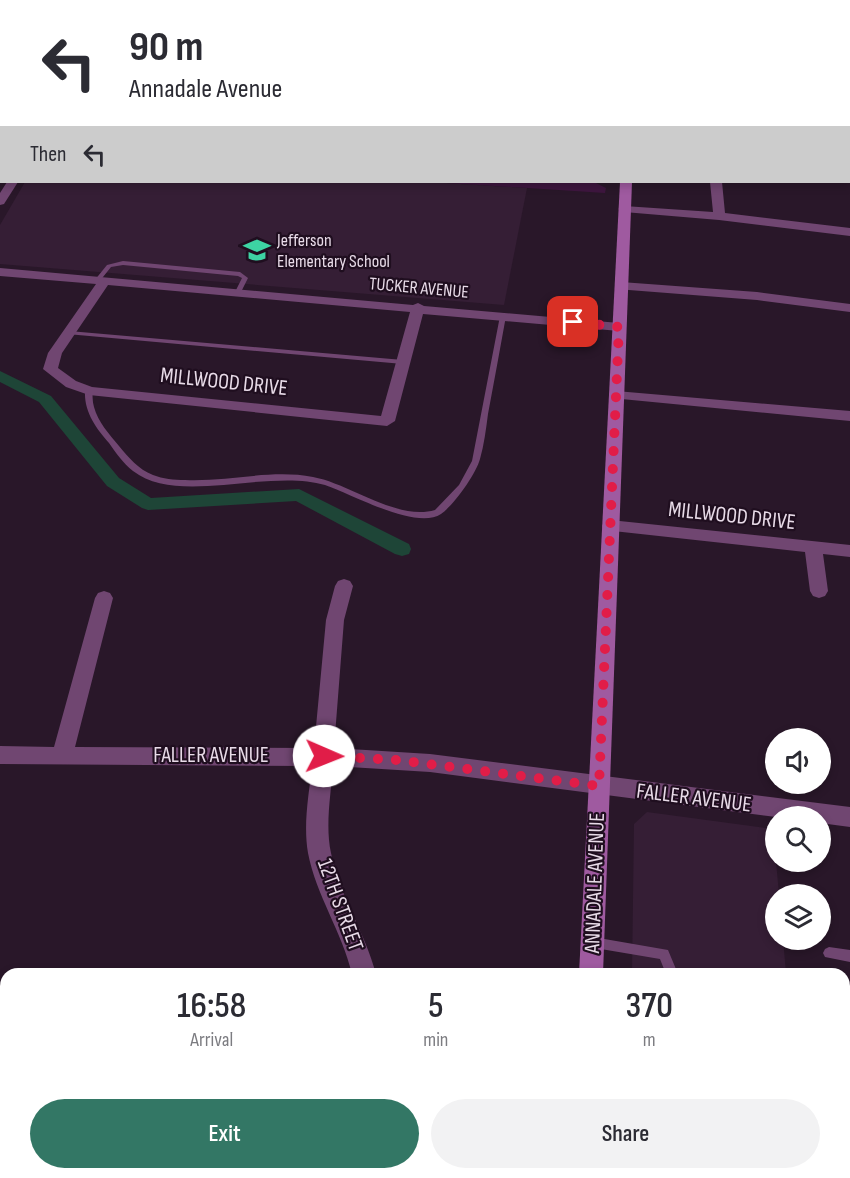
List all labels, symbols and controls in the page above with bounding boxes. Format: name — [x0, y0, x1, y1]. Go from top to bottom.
text: 90 m — [129, 22, 203, 73]
icon: left — [30, 24, 108, 102]
text: Annadale Avenue — [129, 73, 282, 105]
icon: left — [78, 138, 111, 171]
text: Then — [30, 141, 66, 168]
place label: Jefferson Elementary School — [276, 230, 390, 272]
school or university icon: Jefferson Elementary School — [242, 235, 272, 265]
street label: TUCKER AVENUE — [368, 273, 470, 303]
pin — [547, 296, 598, 347]
icon: arrive — [556, 305, 589, 338]
street label: MILLWOOD DRIVE — [159, 362, 289, 402]
street label: MILLWOOD DRIVE — [667, 496, 797, 536]
position arrow — [292, 724, 356, 788]
map controls — [765, 728, 831, 950]
button: sound — [765, 728, 831, 794]
street label: FALLER AVENUE — [153, 742, 269, 769]
street label: FALLER AVENUE — [635, 778, 753, 818]
button: search — [765, 806, 831, 872]
street label: ANNADALE AVENUE — [579, 812, 611, 955]
street label: 12TH STREET — [311, 855, 369, 955]
button: layers — [765, 884, 831, 950]
text: 16:58 — [177, 985, 246, 1028]
text: 5 — [428, 985, 443, 1028]
text: 370 — [626, 985, 673, 1028]
text: Arrival — [190, 1028, 233, 1052]
text: min — [423, 1028, 448, 1052]
text: m — [643, 1028, 656, 1052]
button: Exit — [30, 1099, 419, 1168]
button: Share — [431, 1099, 820, 1168]

